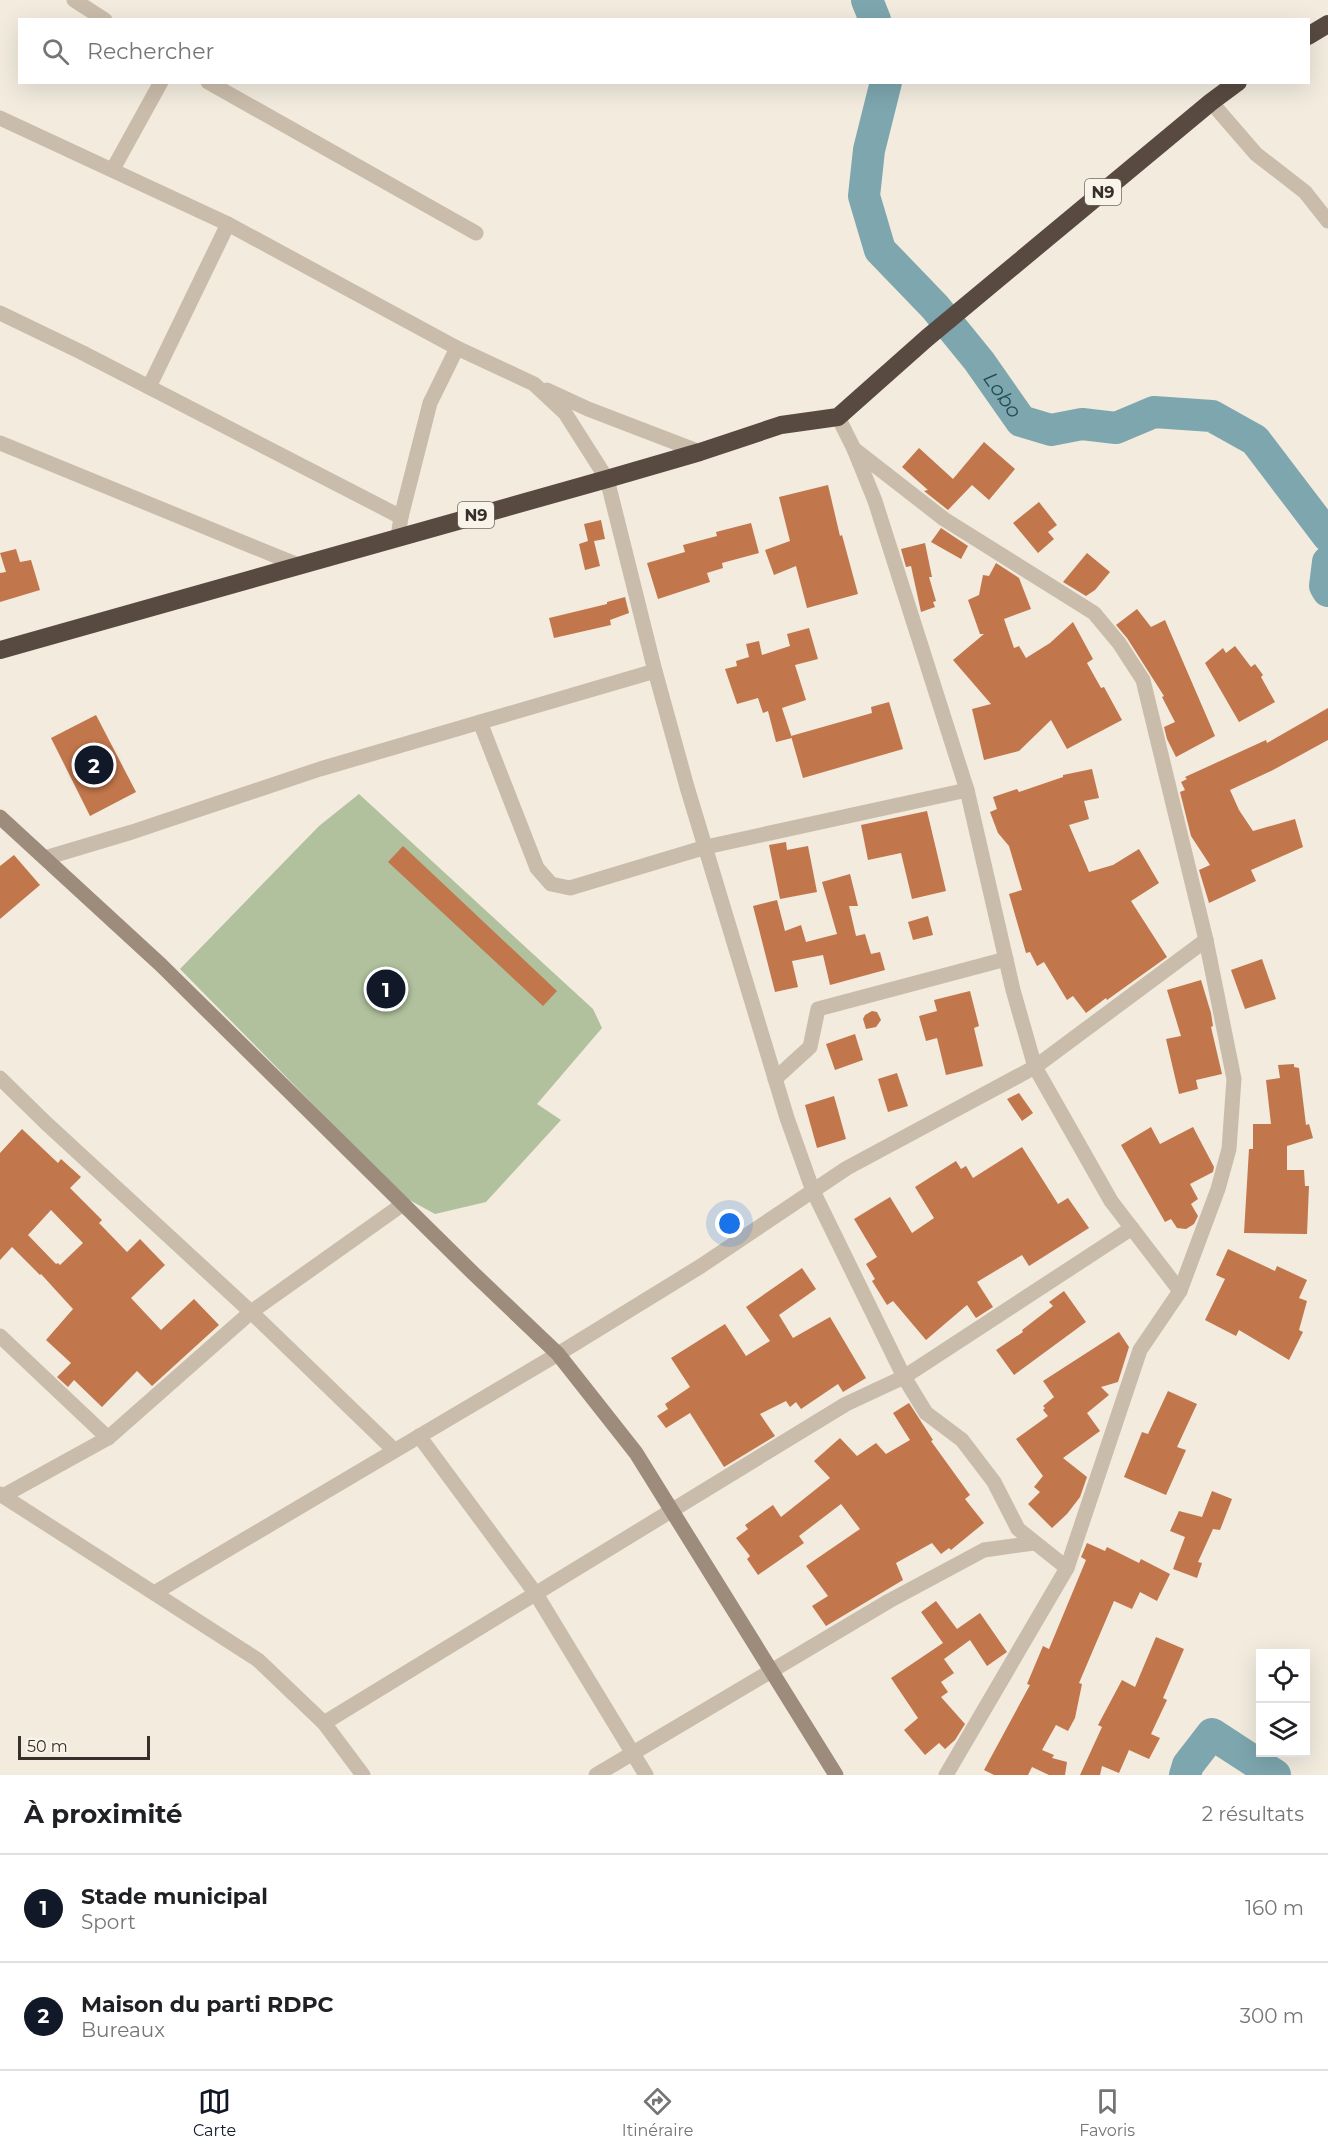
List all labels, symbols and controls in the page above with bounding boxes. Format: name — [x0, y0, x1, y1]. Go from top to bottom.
search box — [18, 18, 1310, 84]
icon: search — [39, 35, 72, 68]
text: Rechercher — [87, 38, 214, 65]
road number: N9 — [1085, 179, 1121, 205]
water label: Lobo — [979, 367, 1027, 422]
road number: N9 — [458, 502, 494, 528]
pin: 2 — [74, 742, 113, 788]
pin: 1 — [366, 966, 406, 1012]
your location — [715, 1209, 744, 1238]
map controls — [1256, 1649, 1310, 1757]
button: locate — [1256, 1649, 1310, 1703]
button: layers — [1256, 1703, 1310, 1757]
scale bar — [18, 1733, 150, 1760]
text: 50 m — [27, 1737, 68, 1756]
text: À proximité — [24, 1798, 183, 1830]
text: 2 résultats — [1202, 1802, 1304, 1826]
text: Stade municipal — [81, 1883, 268, 1910]
text: 1 — [40, 1896, 47, 1920]
text: 160 m — [1245, 1896, 1304, 1920]
text: Sport — [81, 1910, 136, 1934]
text: Maison du parti RDPC — [81, 1991, 333, 2018]
text: 2 — [38, 2004, 49, 2028]
text: 300 m — [1240, 2004, 1304, 2028]
text: Bureaux — [81, 2018, 165, 2042]
tab: Carte — [193, 2085, 236, 2140]
tab: Itinéraire — [622, 2085, 693, 2140]
tab: Favoris — [1079, 2085, 1135, 2140]

